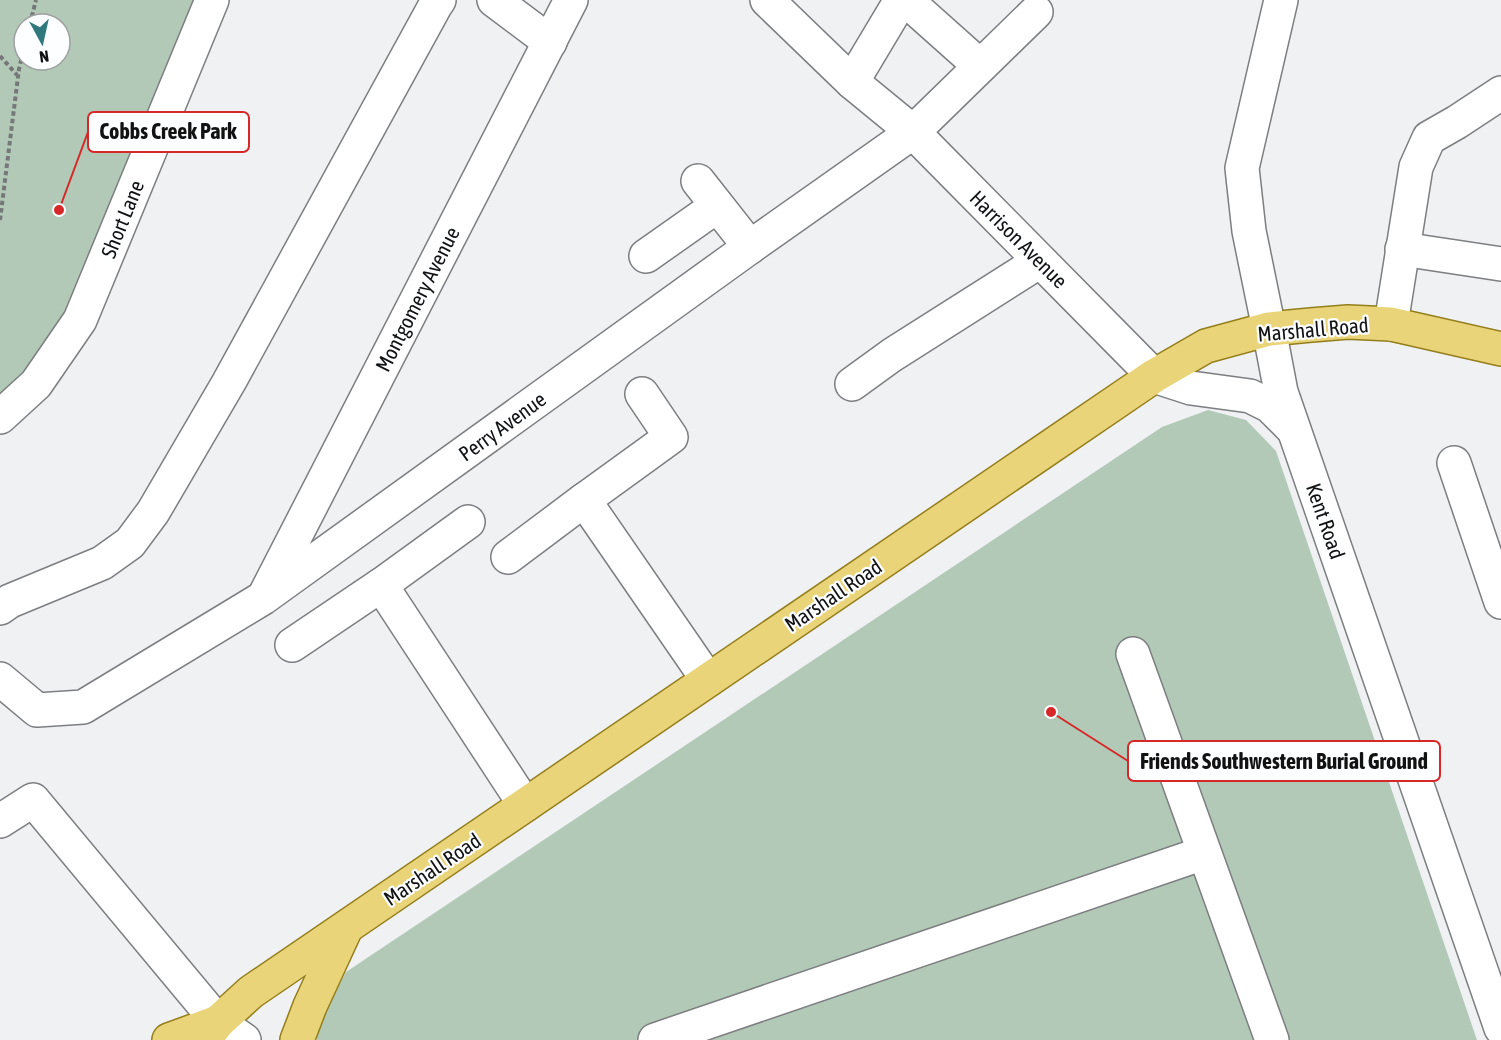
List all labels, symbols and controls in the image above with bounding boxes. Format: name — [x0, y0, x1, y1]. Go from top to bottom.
north arrow — [12, 12, 72, 72]
text: N — [38, 47, 50, 66]
callout: Cobbs Creek Park — [88, 112, 249, 152]
text: Cobbs Creek Park — [99, 118, 237, 144]
street label: Short Lane — [96, 177, 148, 261]
street label: Harrison Avenue — [965, 185, 1073, 293]
street label: Montgomery Avenue — [370, 223, 464, 375]
street label: Marshall Road — [1256, 312, 1370, 346]
street label: Perry Avenue — [454, 386, 550, 466]
street label: Kent Road — [1302, 480, 1350, 562]
street label: Marshall Road — [780, 554, 886, 636]
callout: Friends Southwestern Burial Ground — [1128, 741, 1440, 781]
text: Friends Southwestern Burial Ground — [1140, 748, 1428, 774]
street label: Marshall Road — [379, 828, 485, 910]

